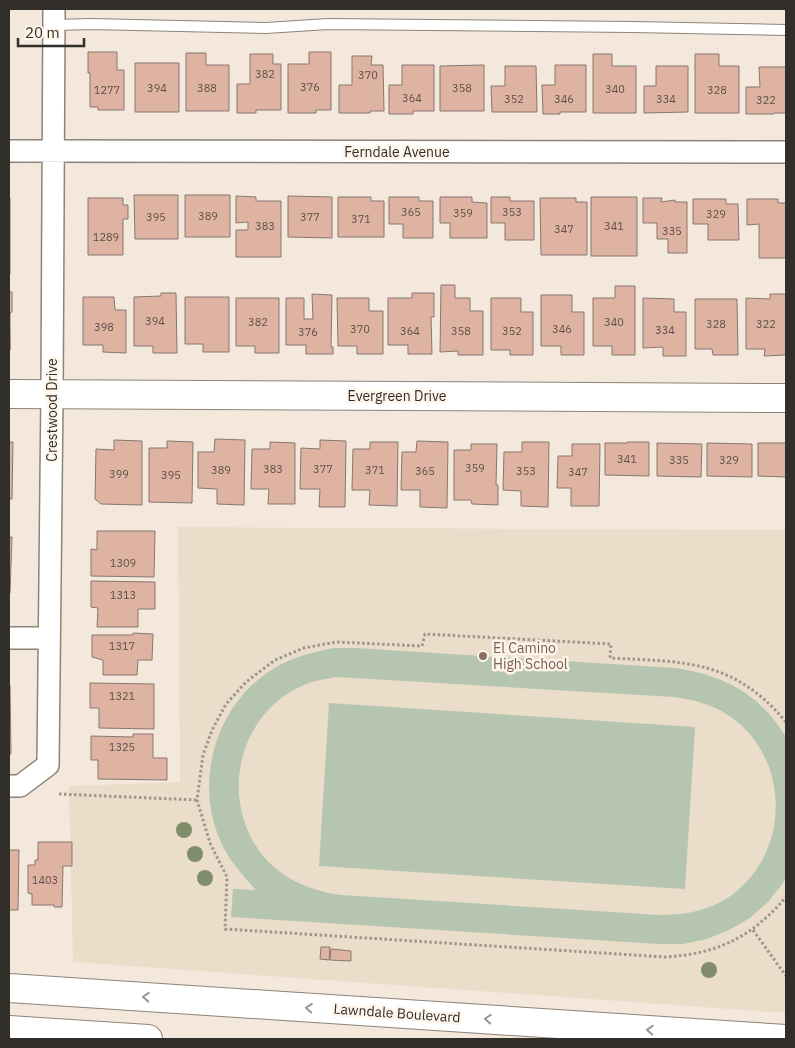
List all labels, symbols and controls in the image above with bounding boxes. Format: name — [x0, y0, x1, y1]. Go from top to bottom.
scale bar — [18, 15, 84, 47]
text: 20 m — [25, 23, 60, 42]
house number: 382 — [255, 67, 275, 81]
house number: 370 — [358, 68, 378, 82]
house number: 376 — [300, 80, 320, 94]
house number: 394 — [147, 81, 167, 95]
house number: 388 — [197, 81, 217, 95]
house number: 358 — [452, 81, 472, 95]
house number: 340 — [605, 82, 625, 96]
house number: 1277 — [94, 83, 120, 97]
house number: 328 — [707, 83, 727, 97]
house number: 364 — [402, 91, 422, 105]
house number: 352 — [504, 92, 524, 106]
house number: 346 — [554, 92, 574, 106]
house number: 334 — [656, 92, 676, 106]
house number: 322 — [756, 93, 776, 107]
street label: Ferndale Avenue — [344, 143, 450, 161]
house number: 365 — [401, 205, 421, 219]
house number: 353 — [502, 205, 522, 219]
house number: 359 — [453, 206, 473, 220]
house number: 329 — [706, 207, 726, 221]
house number: 389 — [198, 209, 218, 223]
house number: 395 — [146, 210, 166, 224]
house number: 377 — [300, 210, 320, 224]
house number: 371 — [351, 212, 371, 226]
house number: 383 — [255, 219, 275, 233]
house number: 341 — [604, 219, 624, 233]
house number: 347 — [554, 222, 574, 236]
house number: 335 — [662, 224, 682, 238]
house number: 1289 — [93, 230, 119, 244]
house number: 394 — [145, 314, 165, 328]
house number: 382 — [248, 315, 268, 329]
house number: 340 — [604, 315, 624, 329]
house number: 328 — [706, 317, 726, 331]
house number: 322 — [756, 317, 776, 331]
house number: 398 — [94, 320, 114, 334]
house number: 370 — [350, 322, 370, 336]
house number: 346 — [552, 322, 572, 336]
house number: 334 — [655, 323, 675, 337]
house number: 364 — [400, 324, 420, 338]
house number: 358 — [451, 324, 471, 338]
house number: 352 — [502, 324, 522, 338]
house number: 376 — [298, 325, 318, 339]
street label: Crestwood Drive — [43, 358, 61, 462]
street label: Evergreen Drive — [347, 387, 447, 405]
house number: 341 — [617, 452, 637, 466]
house number: 335 — [669, 453, 689, 467]
house number: 329 — [719, 453, 739, 467]
house number: 359 — [465, 461, 485, 475]
house number: 383 — [263, 462, 283, 476]
house number: 377 — [313, 462, 333, 476]
house number: 389 — [211, 463, 231, 477]
house number: 371 — [365, 463, 385, 477]
house number: 365 — [415, 464, 435, 478]
house number: 353 — [516, 464, 536, 478]
house number: 347 — [568, 465, 588, 479]
house number: 399 — [109, 467, 129, 481]
house number: 395 — [161, 468, 181, 482]
house number: 1309 — [110, 556, 136, 570]
house number: 1313 — [110, 588, 136, 602]
house number: 1317 — [109, 639, 135, 653]
place label: El Camino High School — [493, 639, 568, 673]
marker: El Camino High School — [477, 650, 489, 662]
house number: 1321 — [109, 689, 136, 703]
house number: 1325 — [109, 740, 135, 754]
house number: 1403 — [32, 873, 58, 887]
one-way arrow — [142, 992, 150, 1003]
street label: Lawndale Boulevard — [333, 1000, 461, 1026]
one-way arrow — [304, 1002, 312, 1013]
one-way arrow — [484, 1014, 492, 1025]
one-way arrow — [646, 1024, 654, 1035]

